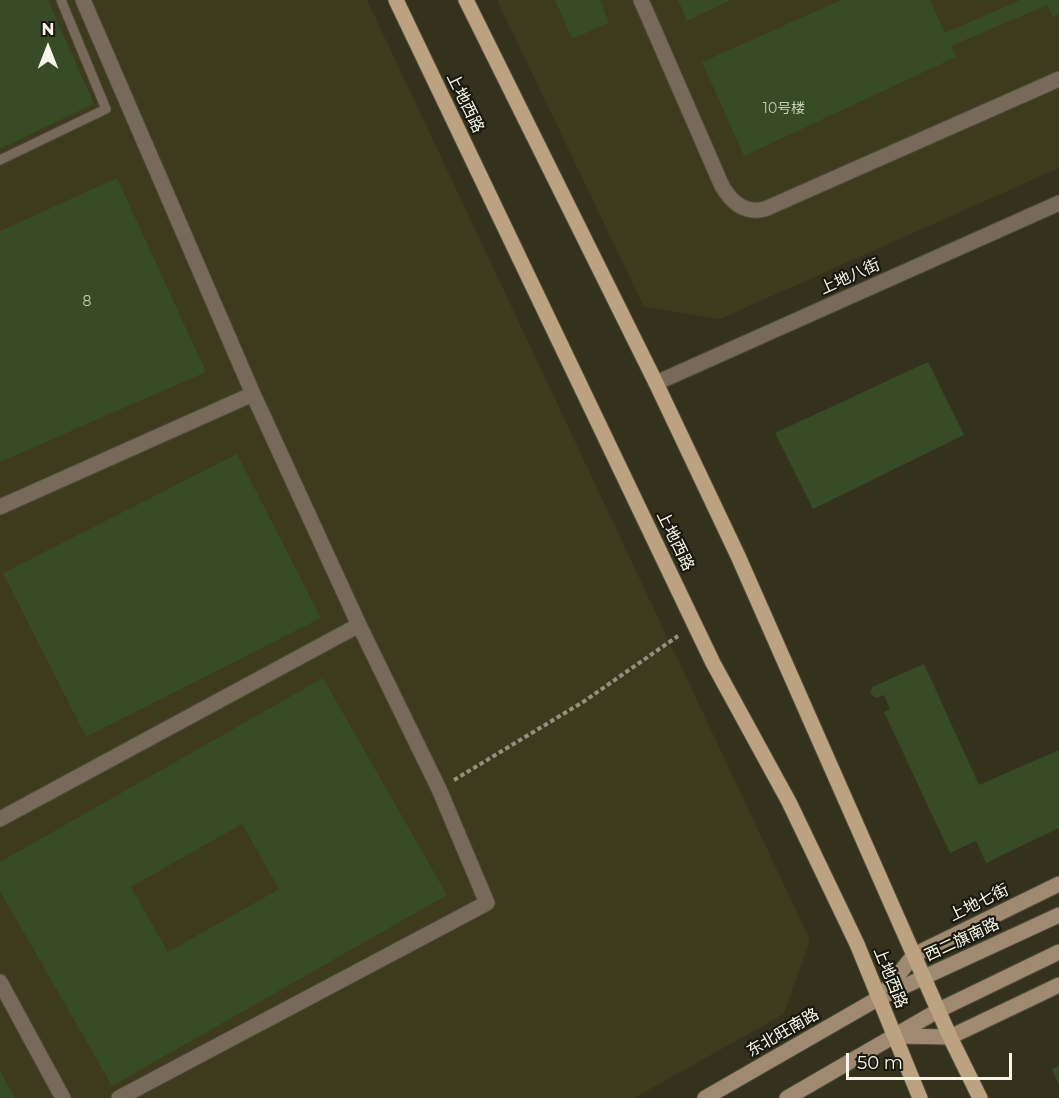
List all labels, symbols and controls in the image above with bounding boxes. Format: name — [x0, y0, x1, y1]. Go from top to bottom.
north arrow — [18, 18, 78, 78]
text: N — [42, 20, 54, 39]
street label: 上地西路 — [442, 70, 488, 136]
house number: 10号楼 — [763, 101, 805, 117]
street label: 上地八街 — [817, 255, 883, 299]
house number: 8 — [83, 294, 91, 310]
street label: 上地西路 — [652, 508, 698, 574]
street label: 上地七街 — [946, 880, 1012, 926]
street label: 西二旗南路 — [922, 914, 1002, 966]
street label: 上地西路 — [869, 945, 911, 1011]
street label: 东北旺南路 — [744, 1005, 822, 1061]
scale bar — [849, 1041, 1016, 1079]
text: 50 m — [857, 1052, 903, 1074]

